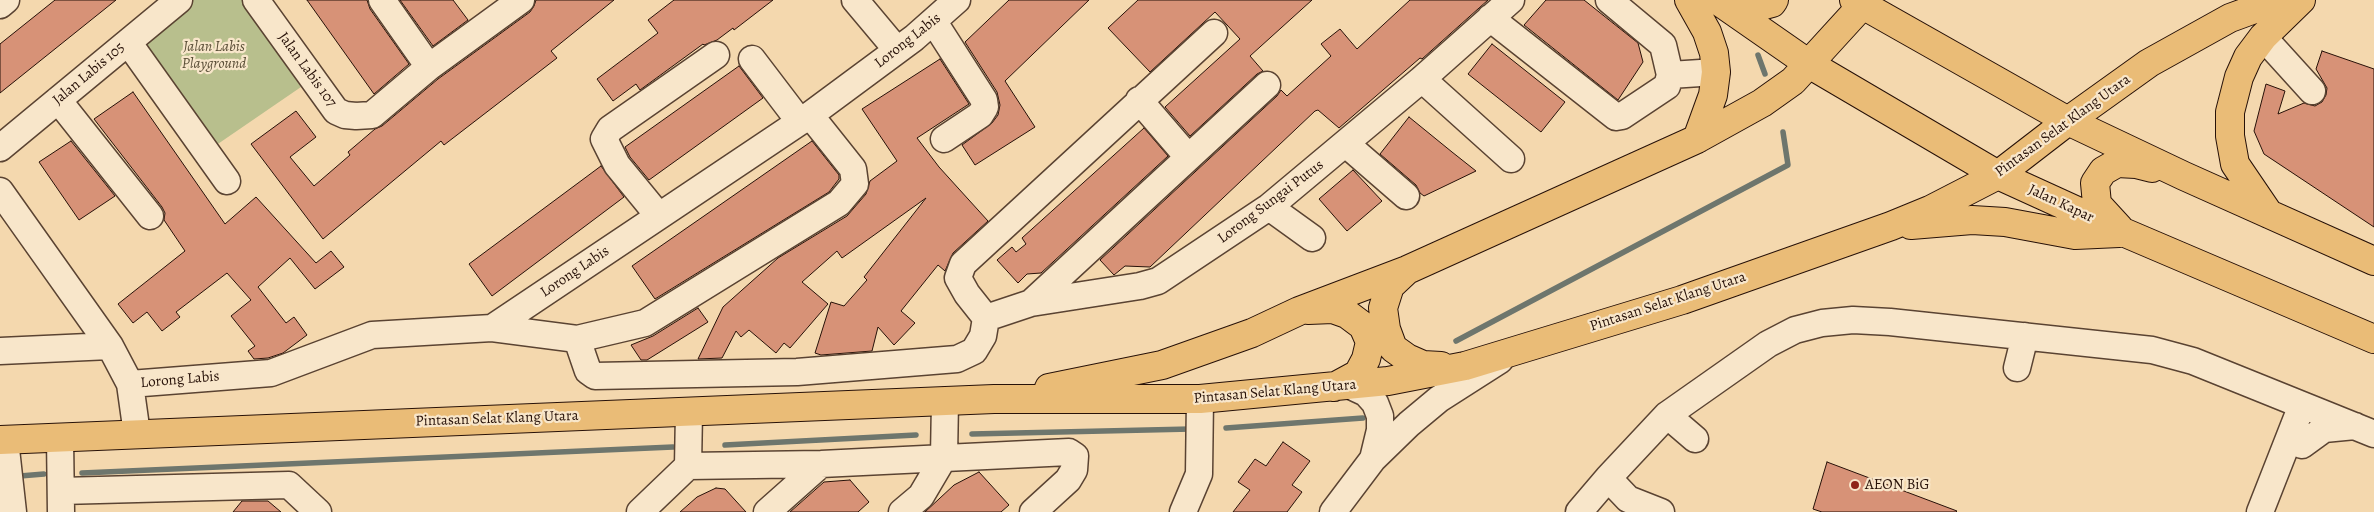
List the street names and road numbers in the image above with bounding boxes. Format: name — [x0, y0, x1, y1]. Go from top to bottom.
street label: Lorong Labis — [871, 9, 945, 73]
street label: Jalan Labis 107 — [274, 29, 340, 111]
street label: Jalan Labis 105 — [49, 39, 129, 109]
street label: Pintasan Selat Klang Utara — [1992, 71, 2134, 181]
street label: Lorong Sungai Putus — [1214, 156, 1328, 248]
street label: Jalan Kapar — [2025, 181, 2097, 227]
street label: Lorong Labis — [537, 242, 613, 302]
street label: Pintasan Selat Klang Utara — [1588, 268, 1748, 336]
street label: Lorong Labis — [140, 368, 220, 392]
street label: Pintasan Selat Klang Utara — [1193, 376, 1357, 408]
street label: Pintasan Selat Klang Utara — [415, 407, 579, 431]

